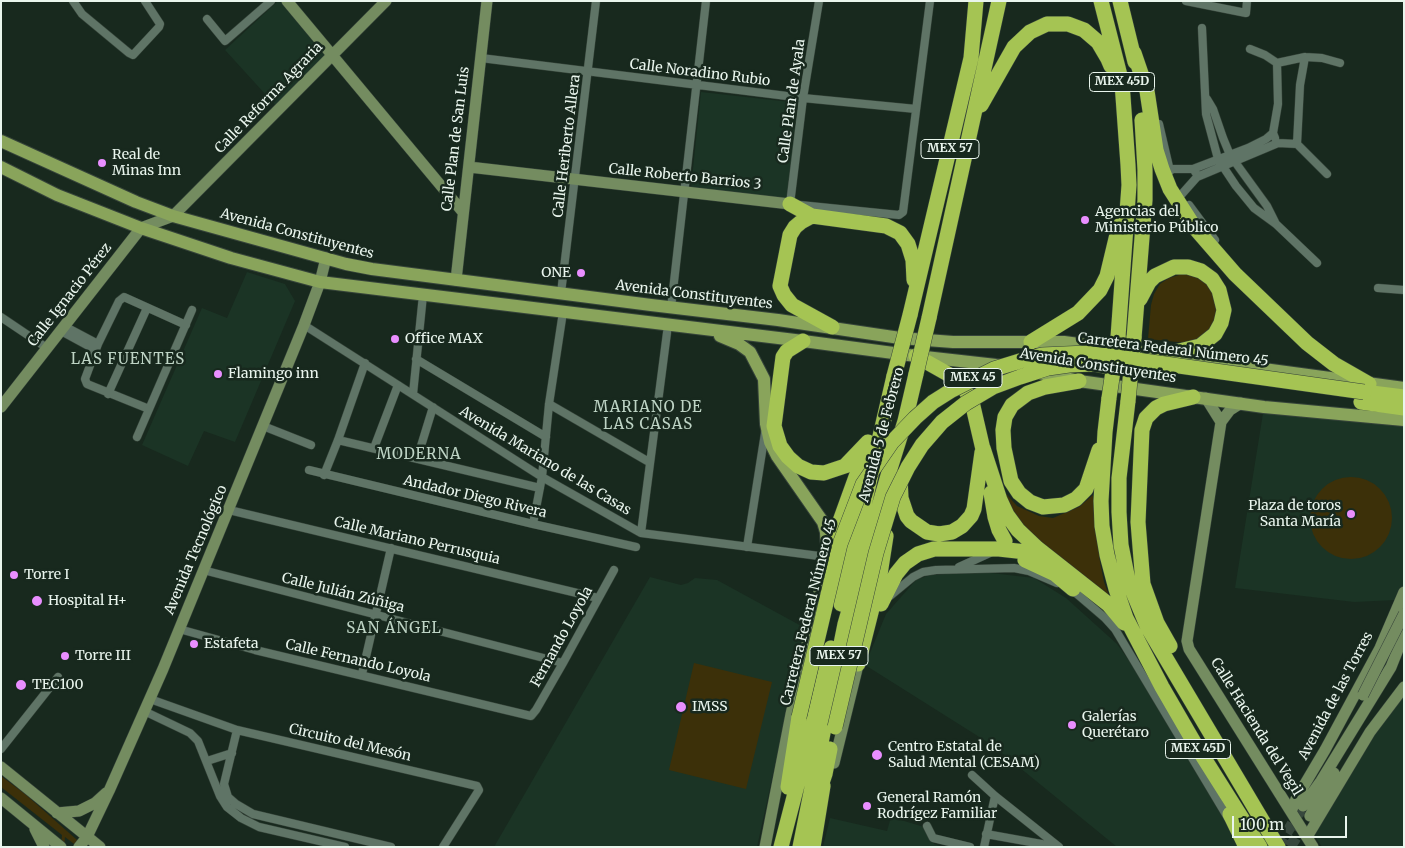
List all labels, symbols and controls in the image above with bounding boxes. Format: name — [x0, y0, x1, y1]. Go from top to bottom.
street label: Calle Plan de Ayala — [775, 38, 809, 164]
street label: Calle Reforma Agraria — [212, 39, 326, 157]
street label: Calle Noradino Rubio — [629, 56, 771, 90]
street label: Calle Plan de San Luis — [439, 66, 473, 212]
road number: MEX 45D — [1090, 72, 1154, 91]
street label: Calle Heriberto Allera — [550, 74, 584, 218]
road number: MEX 57 — [921, 140, 979, 158]
place label: Real de Minas Inn — [112, 147, 181, 180]
marker: Real de Minas Inn — [96, 157, 108, 169]
street label: Calle Roberto Barrios 3 — [608, 161, 762, 193]
place label: Agencias del Ministerio Público — [1095, 204, 1219, 236]
street label: Avenida Constituyentes — [218, 205, 376, 263]
marker: Agencias del Ministerio Público — [1079, 214, 1091, 226]
street label: Calle Ignacio Pérez — [24, 240, 116, 350]
place label: ONE — [541, 265, 571, 281]
marker: ONE — [575, 267, 587, 279]
street label: Avenida Constituyentes — [614, 277, 774, 313]
street label: Carretera Federal Número 45 — [1077, 330, 1269, 370]
place label: Office MAX — [405, 331, 483, 347]
marker: Office MAX — [389, 333, 401, 345]
street label: Avenida Constituyentes — [1018, 345, 1178, 387]
district label: LAS FUENTES — [69, 351, 187, 369]
place label: Flamingo inn — [228, 366, 319, 382]
street label: Avenida 5 de Febrero — [856, 366, 908, 504]
marker: Flamingo inn — [212, 368, 224, 380]
road number: MEX 45 — [944, 368, 1002, 388]
district label: MARIANO DE LAS CASAS — [592, 399, 704, 434]
street label: Avenida Mariano de las Casas — [456, 403, 634, 519]
district label: MODERNA — [376, 446, 462, 464]
street label: Andador Diego Rivera — [402, 472, 548, 522]
street label: Avenida Tecnológico — [161, 483, 231, 617]
place label: Plaza de toros Santa María — [1248, 498, 1341, 530]
marker: Plaza de toros Santa María — [1345, 508, 1357, 520]
street label: Calle Mariano Perrusquia — [332, 514, 502, 568]
street label: Carretera Federal Número 45 — [778, 517, 840, 707]
place label: Torre I — [24, 567, 70, 583]
marker: Torre I — [8, 569, 20, 581]
street label: Calle Julián Zúñiga — [280, 570, 406, 616]
street label: Fernando Loyola — [527, 584, 597, 690]
place label: Hospital H+ — [48, 593, 127, 609]
marker: Hospital H+ — [30, 594, 44, 608]
district label: SAN ÁNGEL — [345, 620, 443, 638]
street label: Avenida de las Torres — [1295, 629, 1377, 763]
place label: Estafeta — [204, 636, 259, 652]
street label: Calle Fernando Loyola — [284, 636, 432, 686]
marker: Estafeta — [188, 638, 200, 650]
road number: MEX 57 — [810, 646, 868, 666]
place label: Torre III — [75, 648, 131, 664]
marker: Torre III — [59, 650, 71, 662]
street label: Calle Hacienda del Vegil — [1207, 655, 1305, 799]
place label: TEC100 — [32, 677, 84, 693]
marker: TEC100 — [14, 678, 28, 692]
place label: IMSS — [692, 699, 727, 715]
marker: IMSS — [674, 700, 688, 714]
place label: Galerías Querétaro — [1082, 709, 1149, 742]
marker: Galerías Querétaro — [1066, 719, 1078, 731]
street label: Circuito del Mesón — [287, 721, 413, 765]
place label: Centro Estatal de Salud Mental (CESAM) — [888, 739, 1040, 772]
road number: MEX 45D — [1166, 740, 1230, 759]
marker: Centro Estatal de Salud Mental (CESAM) — [870, 748, 884, 762]
place label: General Ramón Rodrígez Familiar — [877, 790, 997, 822]
marker: General Ramón Rodrígez Familiar — [861, 800, 873, 812]
scale bar — [1235, 806, 1350, 838]
text: 100 m — [1240, 815, 1284, 834]

